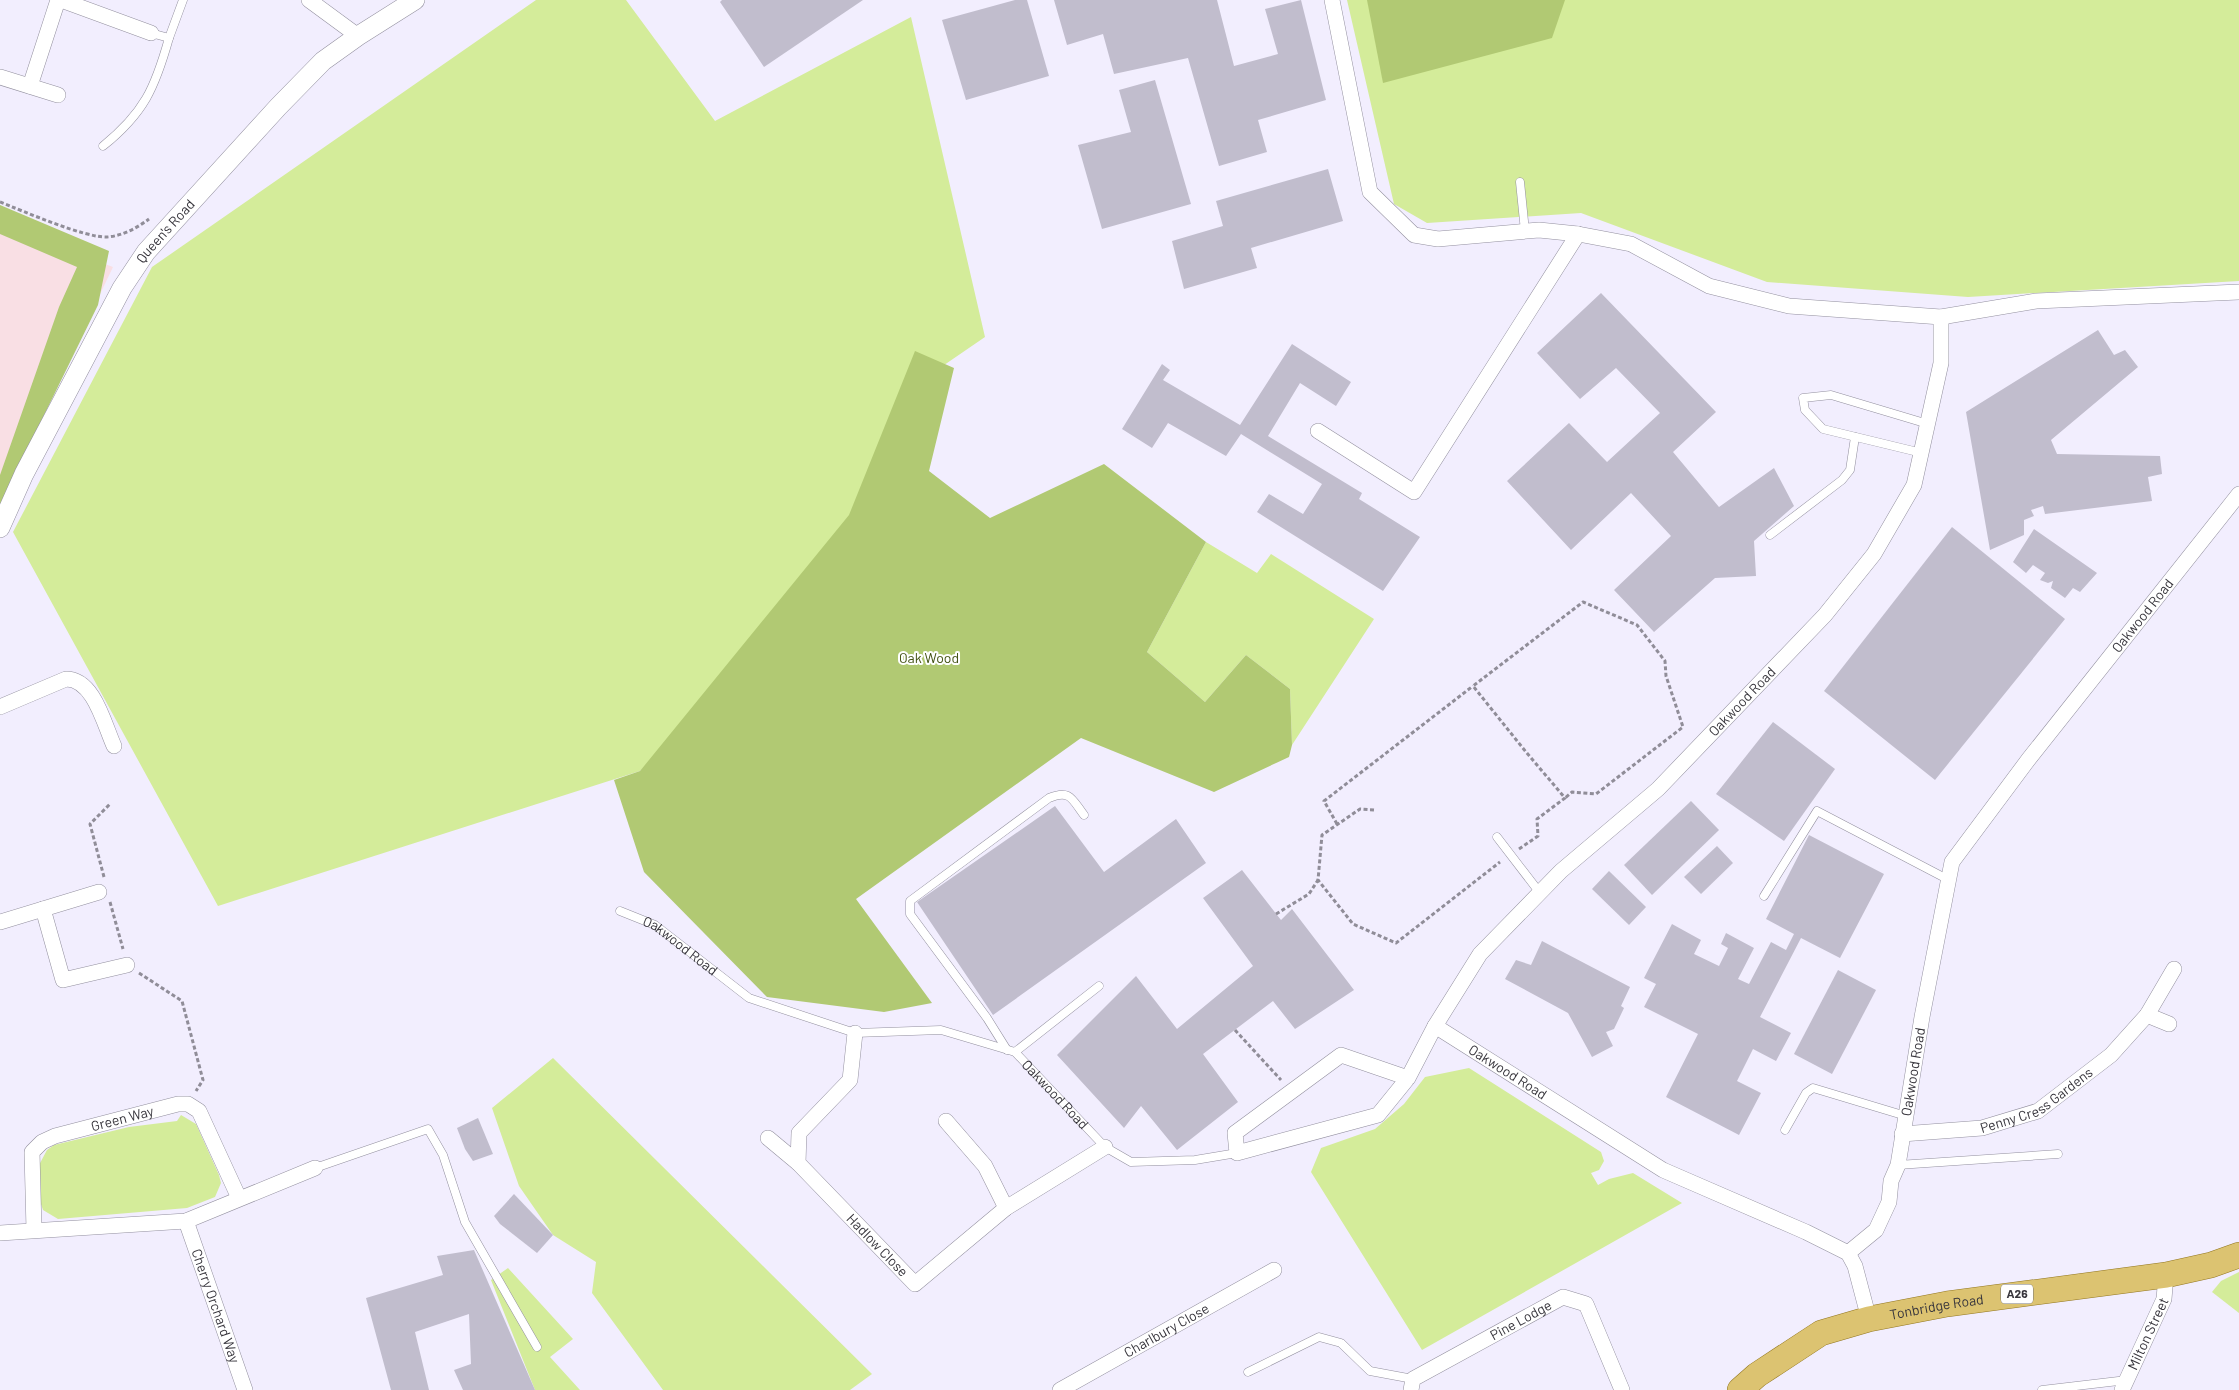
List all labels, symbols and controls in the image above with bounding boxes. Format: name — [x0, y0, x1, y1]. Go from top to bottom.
street label: Queen's Road — [132, 195, 198, 266]
street label: Oakwood Road — [2108, 575, 2177, 656]
park label: Oak Wood — [899, 649, 959, 666]
street label: Oakwood Road — [1705, 663, 1779, 739]
street label: Oakwood Road — [641, 912, 721, 979]
street label: Oakwood Road — [1897, 1026, 1928, 1117]
street label: Oakwood Road — [1466, 1040, 1550, 1103]
street label: Oakwood Road — [1019, 1056, 1092, 1132]
street label: Penny Cress Gardens — [1978, 1063, 2096, 1136]
street label: Green Way — [89, 1102, 156, 1134]
street label: Hadlow Close — [843, 1210, 912, 1280]
street label: Cherry Orchard Way — [188, 1246, 244, 1366]
road number: A26 — [2001, 1285, 2033, 1304]
street label: Tonbridge Road — [1888, 1290, 1985, 1323]
street label: Milton Street — [2123, 1295, 2172, 1372]
street label: Pine Lodge — [1487, 1296, 1554, 1343]
street label: Charlbury Close — [1121, 1299, 1212, 1361]

